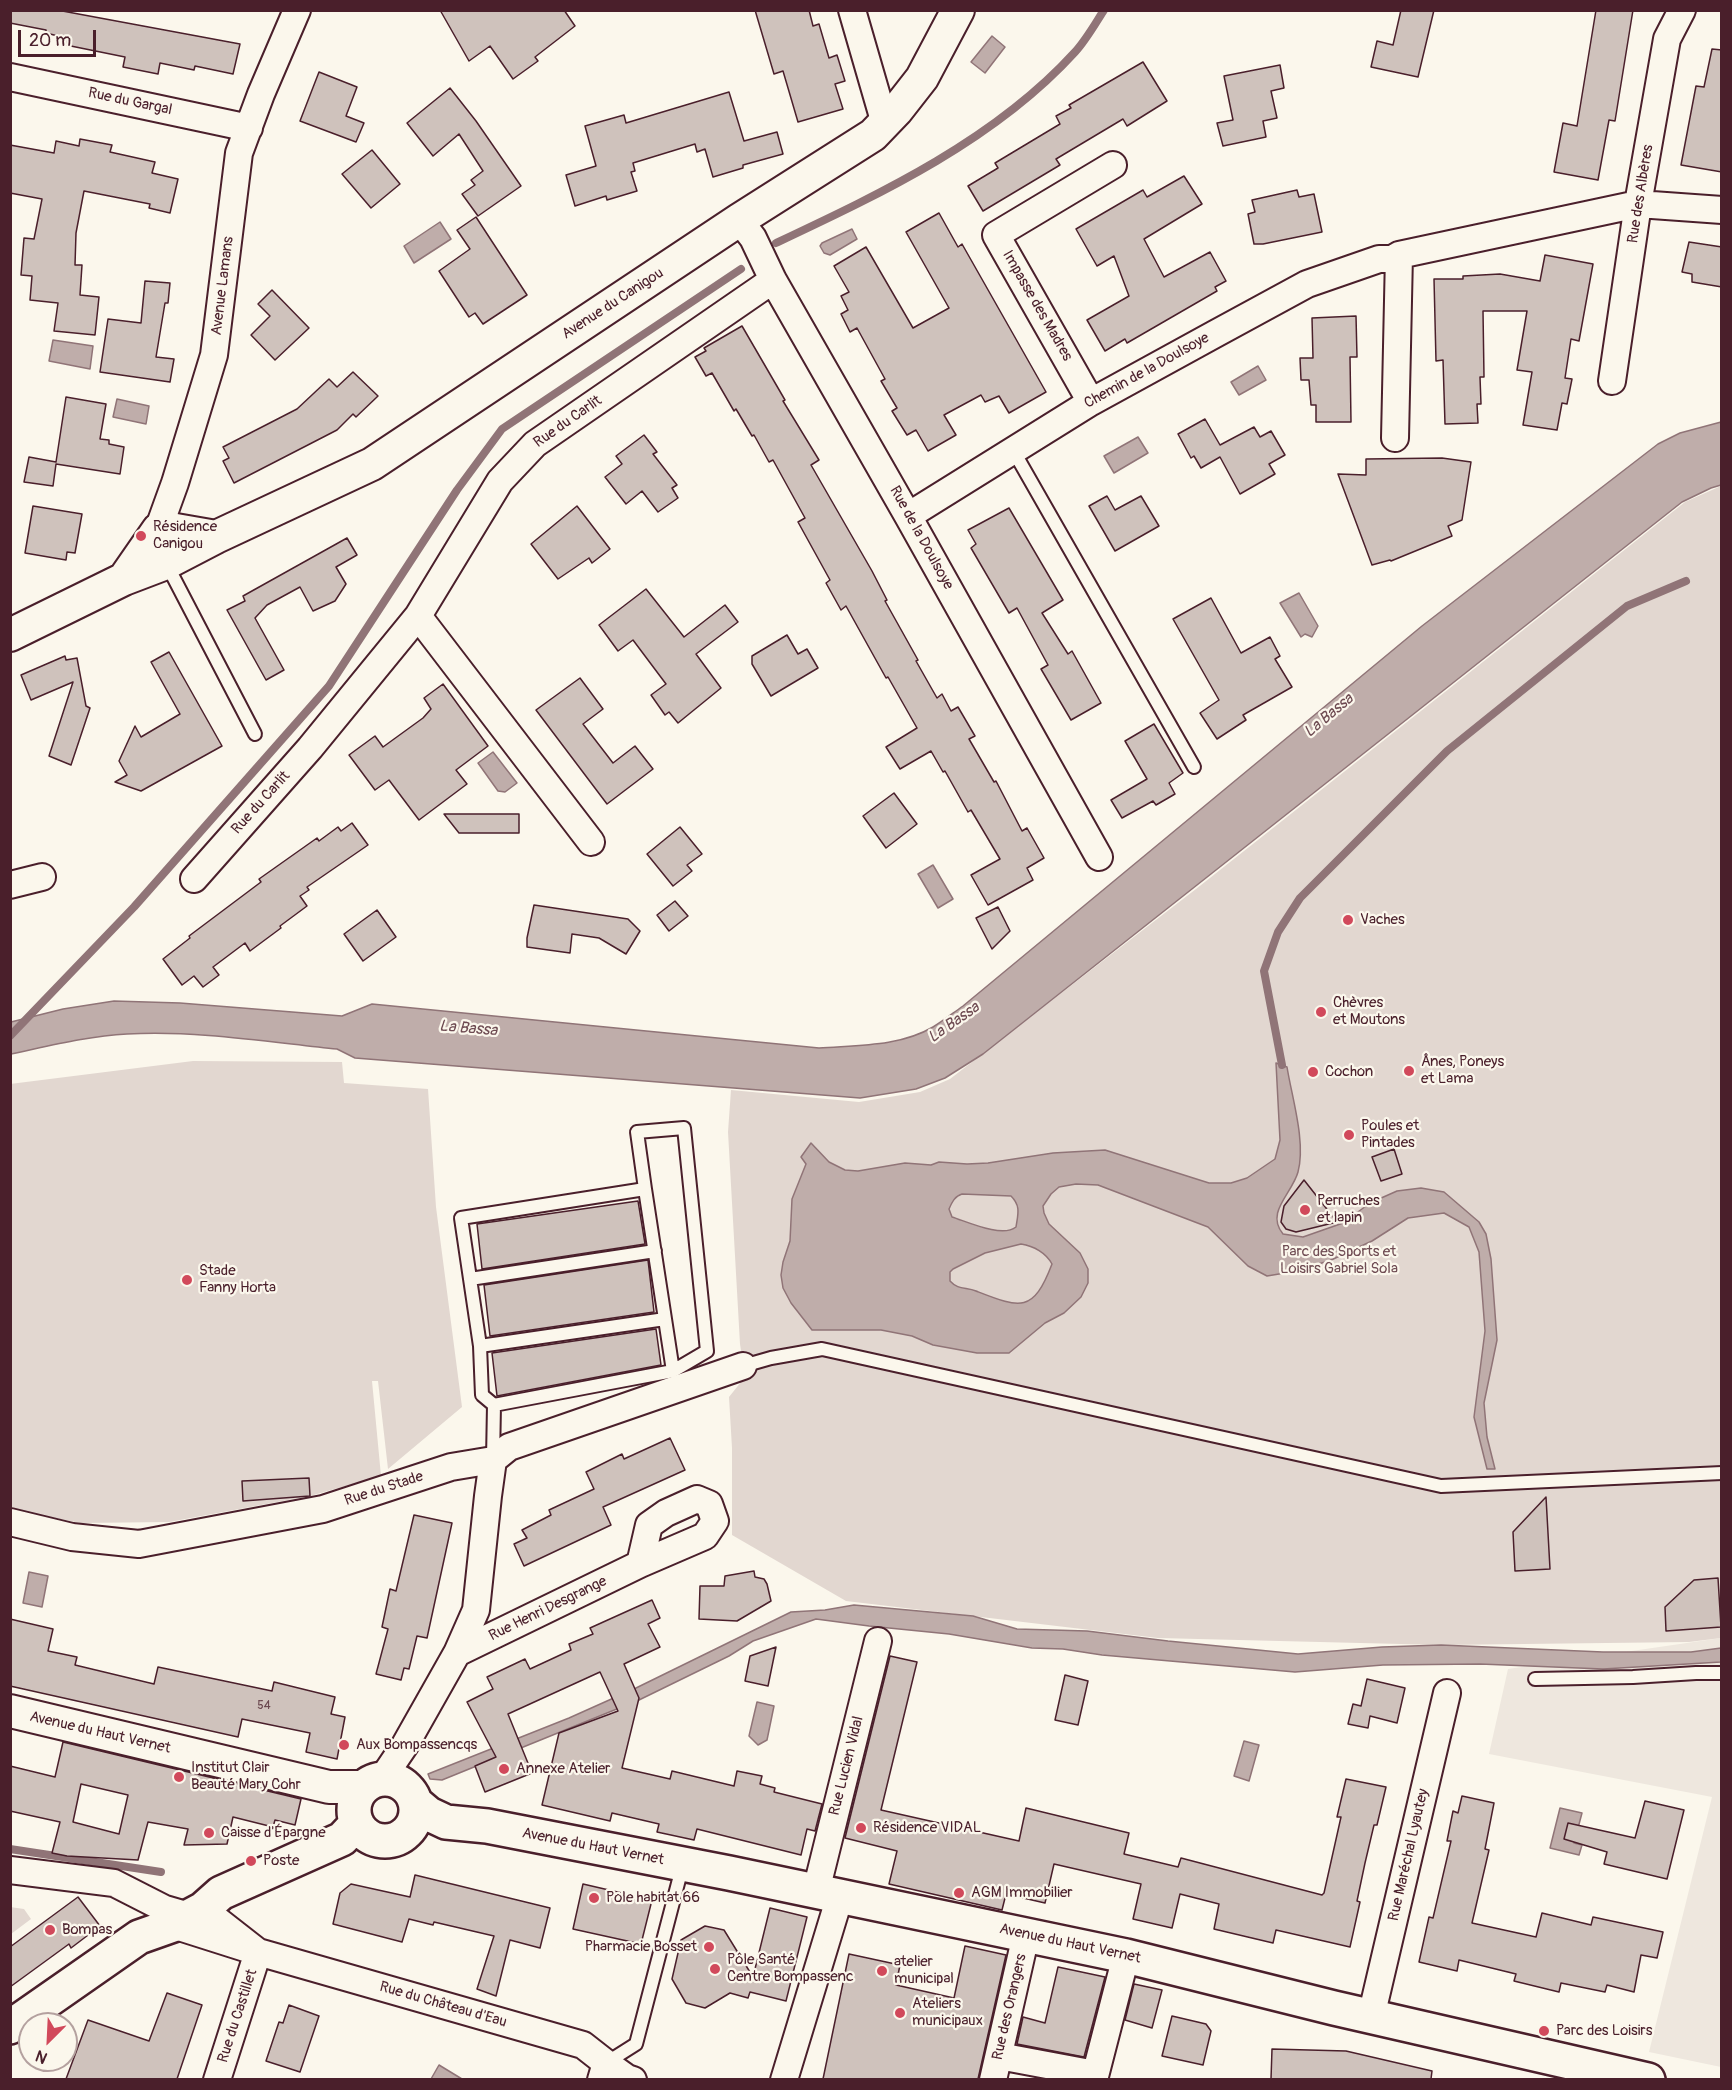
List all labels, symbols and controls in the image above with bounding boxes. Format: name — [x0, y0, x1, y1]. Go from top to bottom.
scale bar — [21, 18, 99, 56]
text: 20 m — [29, 29, 71, 52]
street label: Rue du Gargal — [86, 84, 174, 120]
street label: Rue des Albères — [1624, 143, 1658, 245]
street label: Avenue Lamans — [208, 236, 238, 336]
street label: Impasse des Madres — [998, 247, 1076, 365]
street label: Avenue du Canigou — [559, 264, 667, 344]
street label: Chemin de la Doulsoye — [1081, 329, 1213, 413]
street label: Rue du Carlit — [531, 392, 605, 452]
street label: Rue de la Doulsoye — [885, 483, 957, 593]
place label: Résidence Canigou — [153, 518, 217, 553]
marker: Résidence Canigou — [134, 529, 148, 543]
water label: La Bassa — [1301, 690, 1357, 742]
street label: Rue du Carlit — [228, 768, 294, 838]
place label: Vaches — [1360, 911, 1405, 929]
marker: Vaches — [1341, 913, 1355, 927]
place label: Chèvres et Moutons — [1333, 994, 1405, 1029]
water label: La Bassa — [925, 998, 983, 1048]
marker: Chèvres et Moutons — [1314, 1005, 1328, 1019]
water label: La Bassa — [438, 1017, 498, 1041]
place label: Ânes, Poneys et Lama — [1421, 1053, 1504, 1088]
place label: Cochon — [1325, 1063, 1373, 1081]
marker: Ânes, Poneys et Lama — [1402, 1064, 1416, 1078]
marker: Cochon — [1306, 1065, 1320, 1079]
place label: Poules et Pintades — [1361, 1117, 1419, 1152]
marker: Poules et Pintades — [1342, 1128, 1356, 1142]
place label: Perruches et lapin — [1317, 1192, 1380, 1227]
marker: Perruches et lapin — [1298, 1203, 1312, 1217]
park label: Parc des Sports et Loisirs Gabriel Sola — [1280, 1243, 1398, 1278]
place label: Stade Fanny Horta — [199, 1262, 276, 1297]
marker: Stade Fanny Horta — [180, 1273, 194, 1287]
street label: Rue du Stade — [342, 1468, 426, 1510]
street label: Rue Henri Desgrange — [486, 1573, 610, 1645]
house number: 54 — [257, 1699, 271, 1713]
street label: Avenue du Haut Vernet — [28, 1708, 172, 1758]
street label: Rue Lucien Vidal — [826, 1715, 868, 1817]
place label: Aux Bompassencqs — [356, 1736, 477, 1754]
marker: Aux Bompassencqs — [337, 1738, 351, 1752]
place label: Institut Clair Beauté Mary Cohr — [191, 1759, 301, 1794]
place label: Annexe Atelier — [516, 1760, 610, 1778]
marker: Annexe Atelier — [497, 1762, 511, 1776]
marker: Institut Clair Beauté Mary Cohr — [172, 1770, 186, 1784]
street label: Rue Maréchal Lyautey — [1385, 1787, 1433, 1923]
place label: Résidence VIDAL — [873, 1819, 981, 1837]
marker: Résidence VIDAL — [854, 1821, 868, 1835]
place label: Caisse d'Épargne — [221, 1824, 326, 1842]
street label: Avenue du Haut Vernet — [521, 1824, 665, 1870]
marker: Caisse d'Épargne — [202, 1826, 216, 1840]
place label: Poste — [263, 1852, 299, 1870]
marker: Poste — [244, 1854, 258, 1868]
place label: AGM Immobilier — [971, 1884, 1073, 1902]
marker: AGM Immobilier — [952, 1886, 966, 1900]
place label: Pole habitat 66 — [606, 1889, 700, 1907]
marker: Pole habitat 66 — [587, 1891, 601, 1905]
street label: Avenue du Haut Vernet — [998, 1920, 1142, 1968]
place label: Bompas — [62, 1921, 112, 1939]
marker: Bompas — [43, 1923, 57, 1937]
place label: Pharmacie Bosset — [585, 1938, 697, 1956]
marker: Pharmacie Bosset — [702, 1940, 716, 1954]
place label: Pôle Santé Centre Bompassenc — [727, 1951, 854, 1986]
street label: Rue des Orangers — [989, 1952, 1031, 2062]
place label: atelier municipal — [894, 1953, 954, 1988]
marker: Pôle Santé Centre Bompassenc — [708, 1962, 722, 1976]
marker: atelier municipal — [875, 1964, 889, 1978]
street label: Rue du Castillet — [214, 1967, 262, 2065]
street label: Rue du Château d'Eau — [377, 1978, 509, 2032]
place label: Ateliers municipaux — [912, 1995, 983, 2030]
marker: Ateliers municipaux — [893, 2006, 907, 2020]
north arrow — [18, 2012, 78, 2072]
place label: Parc des Loisirs — [1556, 2022, 1652, 2040]
marker: Parc des Loisirs — [1537, 2024, 1551, 2038]
text: N — [32, 2045, 51, 2068]

